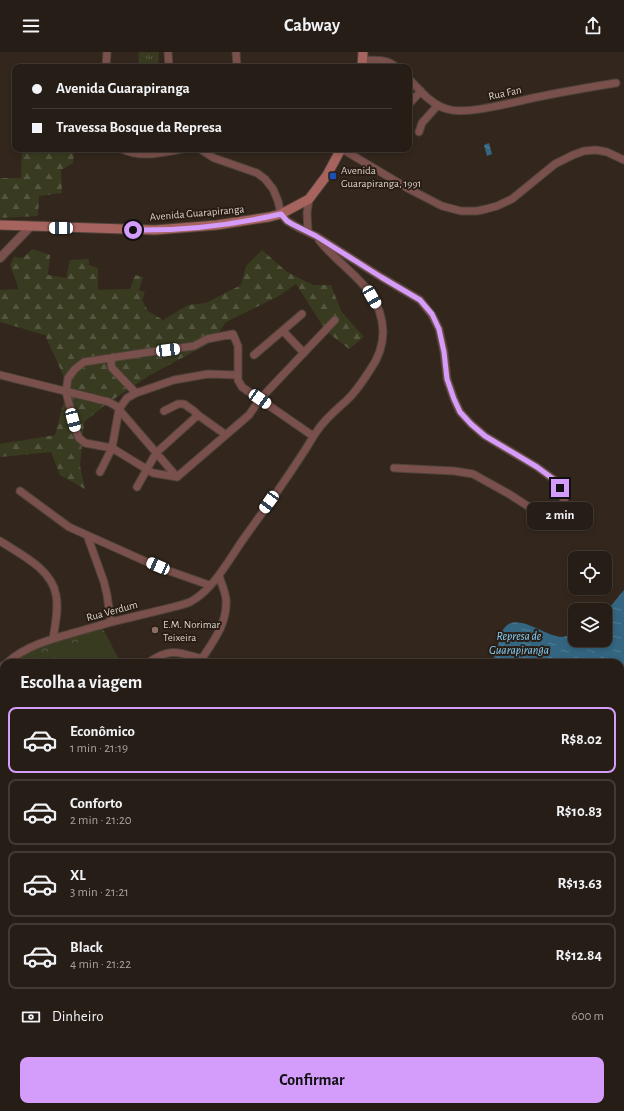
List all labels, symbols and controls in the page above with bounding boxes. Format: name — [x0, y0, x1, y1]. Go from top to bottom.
icon: menu — [20, 15, 42, 37]
icon: share — [582, 15, 604, 37]
text: Cabway — [284, 17, 340, 35]
text: Avenida Guarapiranga — [56, 81, 190, 96]
street label: Rua Fan — [487, 84, 523, 102]
text: Travessa Bosque da Represa — [56, 120, 222, 135]
place label: Avenida Guarapiranga, 1991 — [341, 165, 421, 189]
marker: Avenida Guarapiranga, 1991 — [328, 171, 338, 181]
street label: Avenida Guarapiranga — [149, 203, 245, 223]
route start — [124, 221, 142, 239]
car — [49, 222, 73, 234]
car — [361, 284, 383, 310]
car — [155, 343, 181, 357]
car — [247, 387, 273, 411]
car — [64, 407, 82, 433]
route end — [551, 479, 569, 497]
car — [257, 489, 281, 515]
callout: 2 min — [527, 502, 593, 530]
text: 2 min — [546, 509, 574, 522]
map controls — [568, 551, 612, 647]
button: locate — [568, 551, 612, 595]
car — [145, 556, 171, 576]
street label: Rua Verdum — [85, 599, 139, 623]
button: layers — [568, 603, 612, 647]
place label: E.M. Norimar Teixeira — [163, 619, 220, 643]
marker: E.M. Norimar Teixeira — [150, 625, 160, 635]
water label: Represa de Guarapiranga — [489, 630, 549, 657]
text: Escolha a viagem — [20, 674, 142, 692]
icon: car — [22, 722, 58, 758]
text: Econômico — [70, 724, 135, 739]
text: R$8.02 — [561, 732, 602, 747]
text: 1 min · 21:19 — [70, 742, 128, 755]
icon: car — [22, 794, 58, 830]
text: Conforto — [70, 796, 122, 811]
text: R$10.83 — [556, 804, 602, 819]
text: 2 min · 21:20 — [70, 814, 132, 827]
icon: car — [22, 866, 58, 902]
text: XL — [70, 868, 86, 883]
text: R$13.63 — [557, 876, 602, 891]
text: 3 min · 21:21 — [70, 886, 129, 899]
icon: car — [22, 938, 58, 974]
text: Black — [70, 940, 103, 955]
text: R$12.84 — [556, 948, 602, 963]
text: 4 min · 21:22 — [70, 958, 131, 971]
icon: cash — [20, 1006, 42, 1028]
text: Dinheiro — [52, 1009, 104, 1024]
text: 600 m — [572, 1010, 604, 1023]
button: Confirmar — [20, 1057, 604, 1103]

